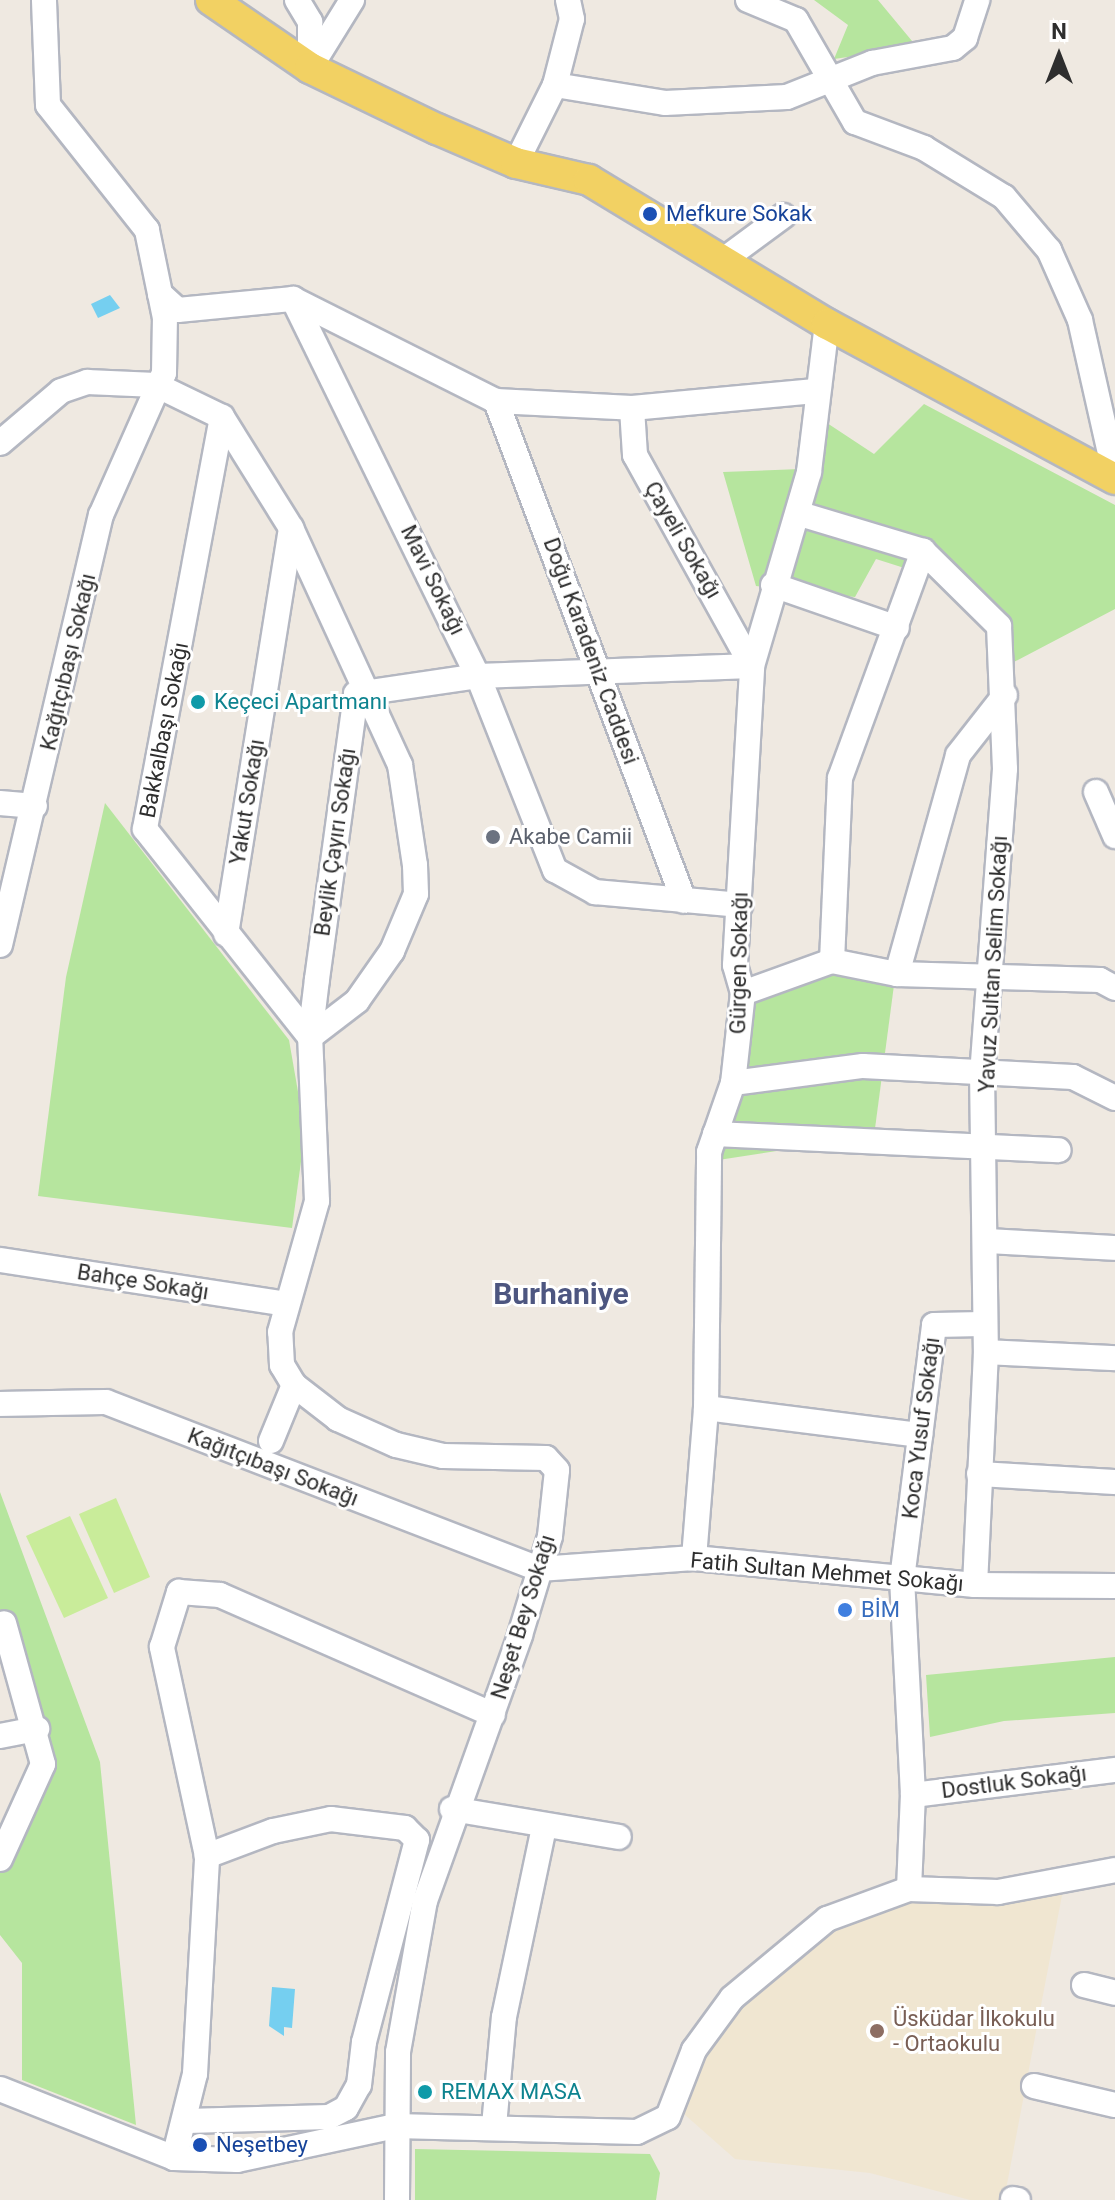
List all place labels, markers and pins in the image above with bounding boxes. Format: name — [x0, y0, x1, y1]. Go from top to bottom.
place label: Mefkure Sokak — [666, 201, 812, 227]
marker: Mefkure Sokak — [641, 205, 659, 223]
place label: Keçeci Apartmanı — [214, 689, 387, 715]
marker: Keçeci Apartmanı — [189, 693, 207, 711]
place label: Akabe Camii — [509, 824, 632, 850]
marker: Akabe Camii — [484, 828, 502, 846]
place label: BİM — [861, 1597, 900, 1623]
marker: BİM — [836, 1601, 854, 1619]
place label: Üsküdar İlkokulu - Ortaokulu — [893, 2005, 1055, 2056]
marker: Üsküdar İlkokulu - Ortaokulu — [868, 2022, 886, 2040]
place label: REMAX MASA — [441, 2079, 581, 2105]
marker: REMAX MASA — [416, 2083, 434, 2101]
place label: Neşetbey — [216, 2132, 308, 2158]
marker: Neşetbey — [191, 2136, 209, 2154]

